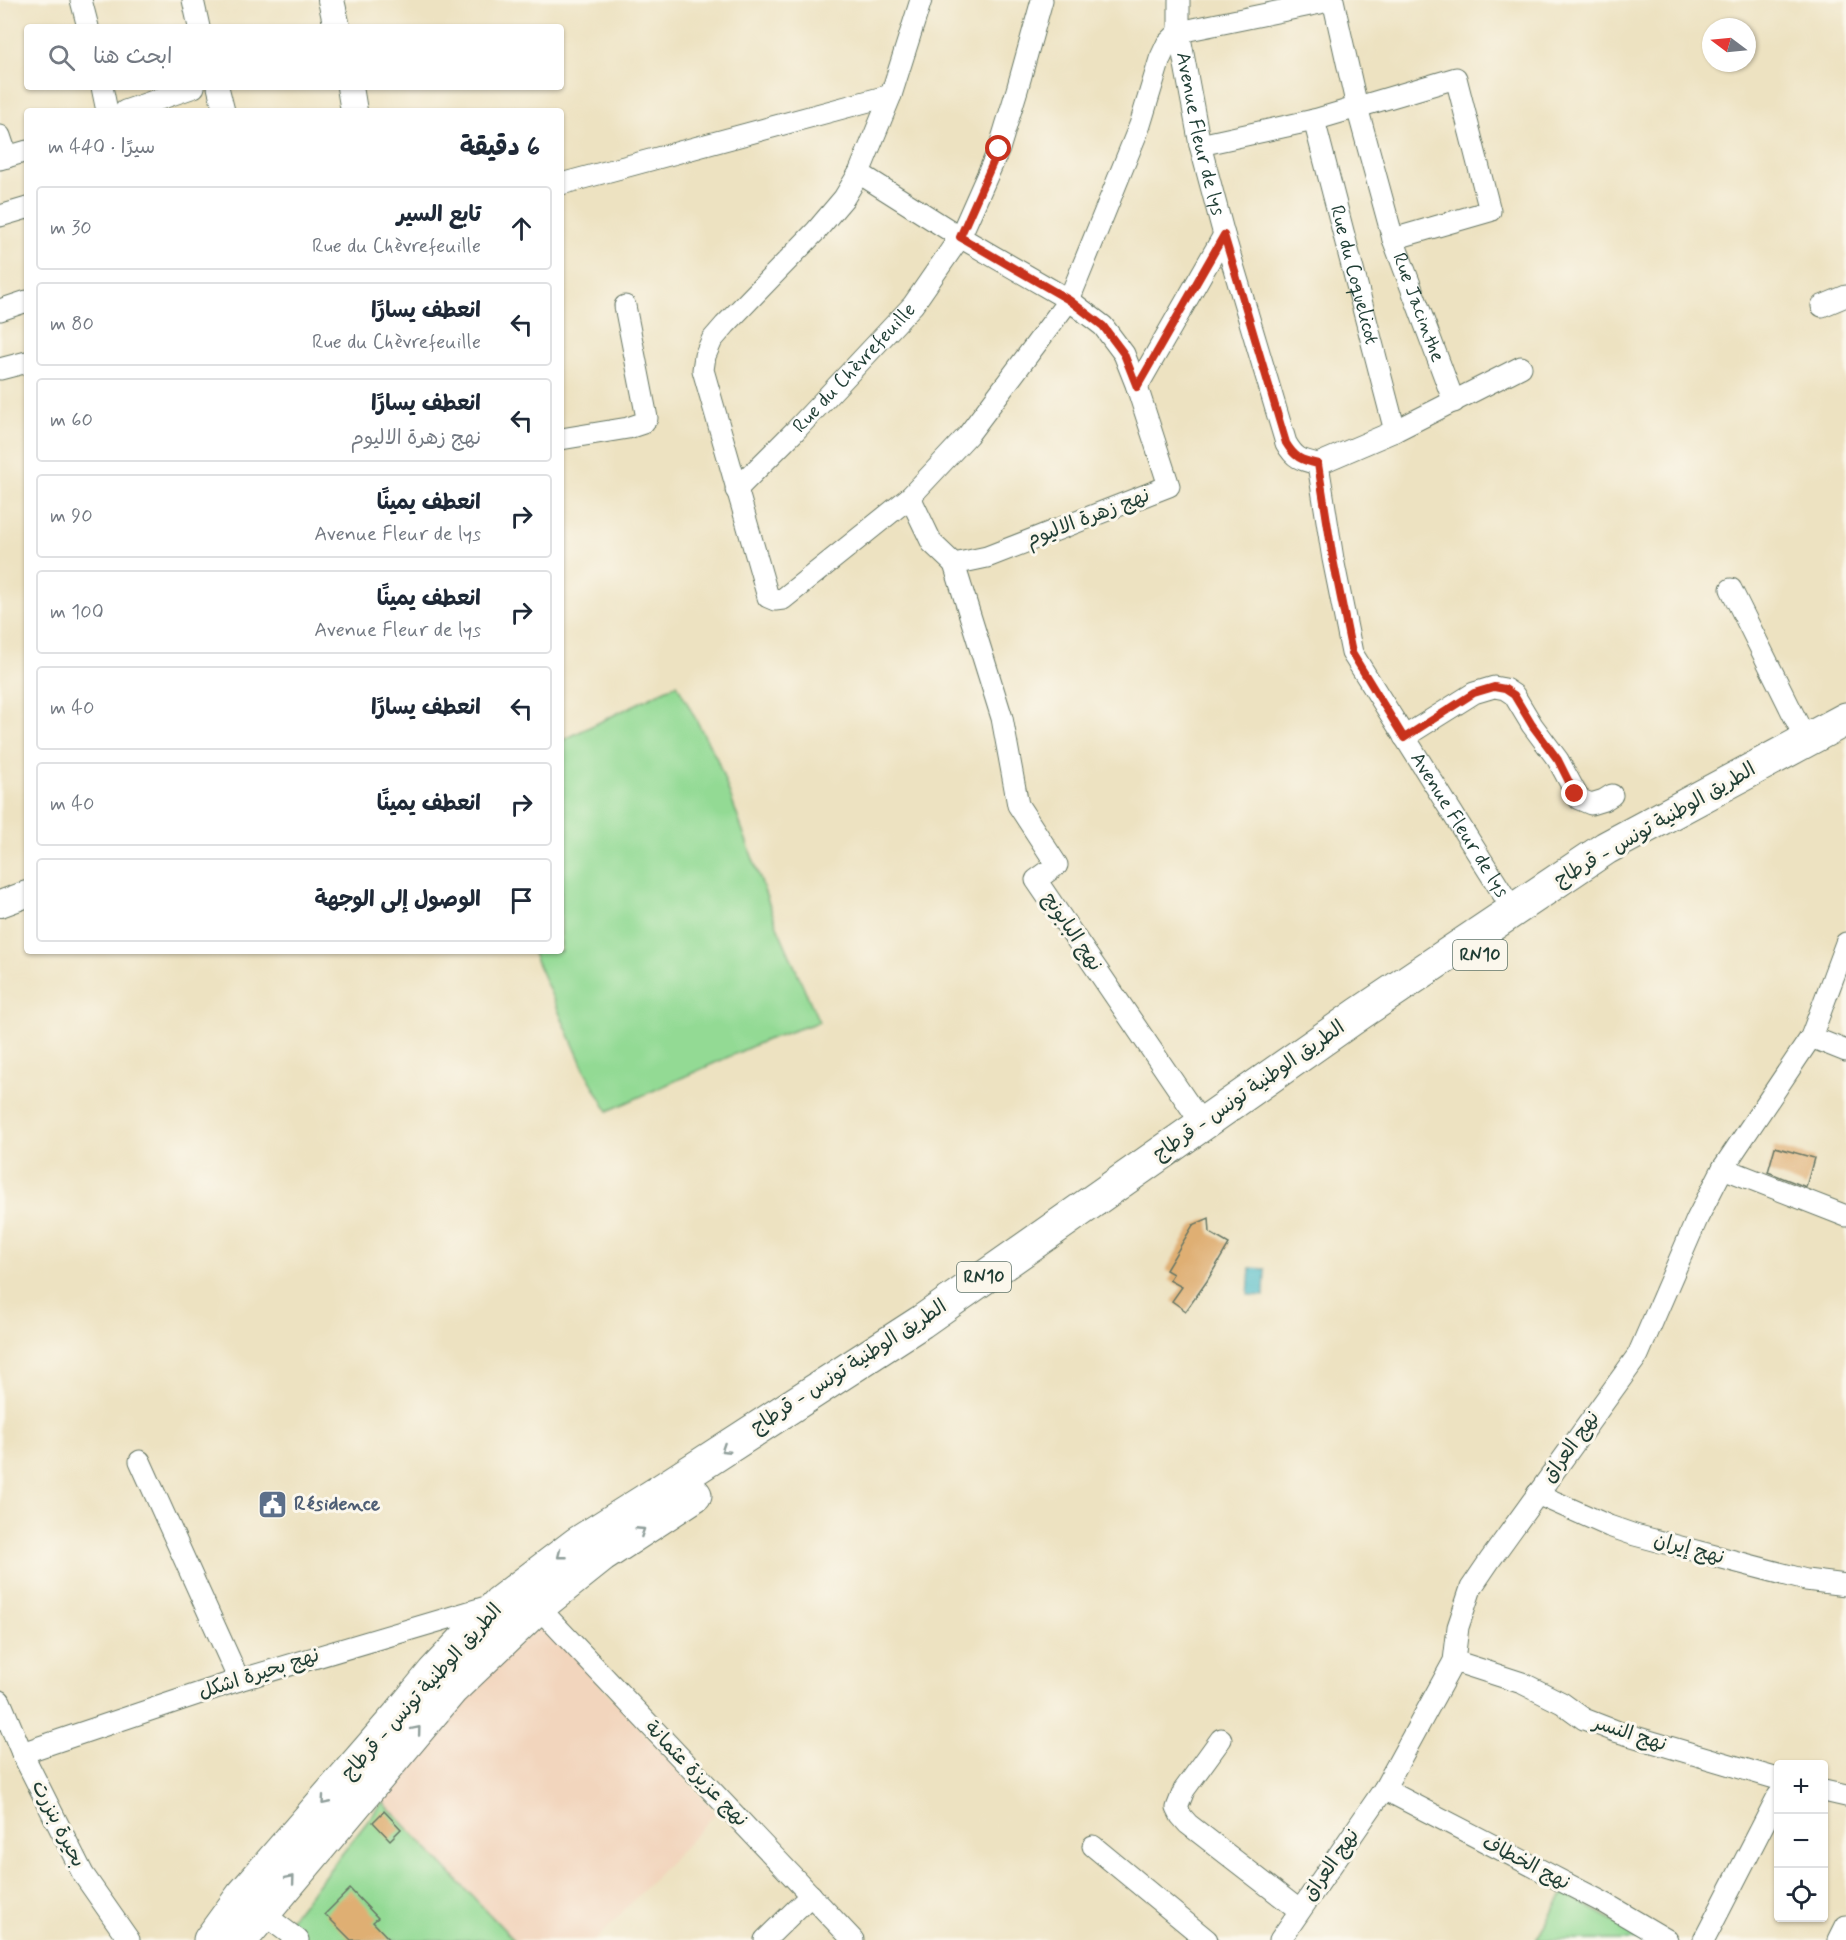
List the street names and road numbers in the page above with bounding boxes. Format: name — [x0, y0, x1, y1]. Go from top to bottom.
street label: Avenue Fleur de lys — [1169, 50, 1232, 219]
street label: Rue du Coquelicot — [1323, 202, 1385, 347]
street label: Rue Jacinthe — [1386, 249, 1451, 366]
street label: Rue du Chèvrefeuille — [787, 297, 922, 439]
street label: نهج زهرة الاليوم — [1022, 482, 1154, 555]
street label: Avenue Fleur de lys — [1404, 747, 1515, 903]
street label: الطريق الوطنية تونس - قرطاج — [1549, 756, 1761, 894]
street label: نهج البابونج — [1036, 887, 1108, 977]
road number: RN10 — [1453, 940, 1507, 970]
street label: الطريق الوطنية تونس - قرطاج — [1148, 1014, 1350, 1168]
road number: RN10 — [957, 1262, 1011, 1292]
street label: الطريق الوطنية تونس - قرطاج — [746, 1293, 952, 1441]
street label: نهج العراق — [1536, 1406, 1606, 1488]
street label: نهج إيران — [1651, 1527, 1727, 1571]
street label: الطريق الوطنية تونس - قرطاج — [335, 1598, 509, 1786]
street label: نهج بحيرة اشكل — [195, 1642, 323, 1706]
street label: نهج النسر — [1588, 1709, 1670, 1759]
street label: نهج عزيزة عثمانة — [638, 1715, 754, 1833]
street label: بحيرة بنزرت — [25, 1776, 91, 1872]
street label: نهج العراق — [1296, 1823, 1366, 1907]
street label: نهج الخطاف — [1477, 1829, 1575, 1897]

